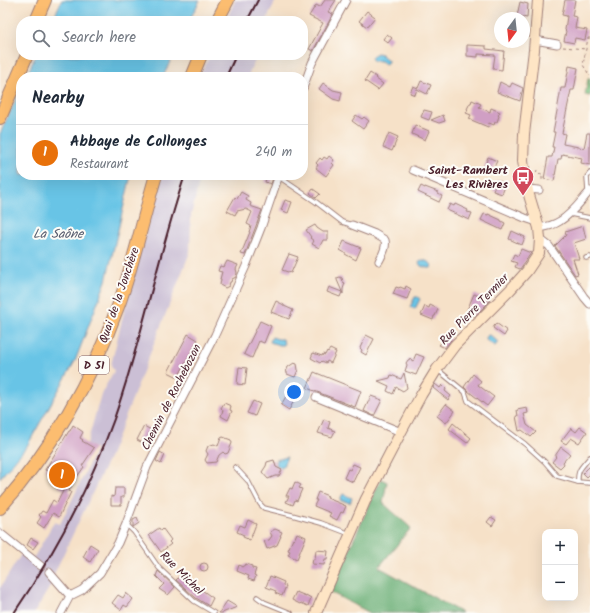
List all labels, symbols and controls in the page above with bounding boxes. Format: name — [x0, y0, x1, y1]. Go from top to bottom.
north arrow — [494, 12, 530, 48]
search box — [16, 16, 308, 60]
text: Search here — [62, 26, 136, 50]
icon: search — [30, 27, 52, 49]
text: Nearby — [32, 85, 84, 112]
text: Abbaye de Collonges — [70, 130, 207, 154]
text: 1 — [43, 142, 47, 163]
text: 240 m — [255, 142, 292, 163]
text: Restaurant — [70, 154, 129, 175]
place label: Saint-Rambert Les Rivières — [428, 161, 509, 194]
bus stop icon: Saint-Rambert Les Rivières — [510, 164, 536, 197]
water label: La Saône — [33, 224, 84, 245]
street label: Quai de la Jonchère — [94, 244, 145, 346]
street label: Rue Pierre Termier — [435, 268, 514, 350]
street label: Chemin de Rochebozon — [136, 341, 207, 454]
road number: D 51 — [79, 356, 109, 374]
your location — [284, 382, 304, 402]
pin: 1 — [49, 460, 75, 490]
map controls — [542, 529, 578, 601]
button: + — [542, 529, 578, 565]
street label: Rue Michel — [155, 547, 208, 600]
button: − — [542, 565, 578, 601]

